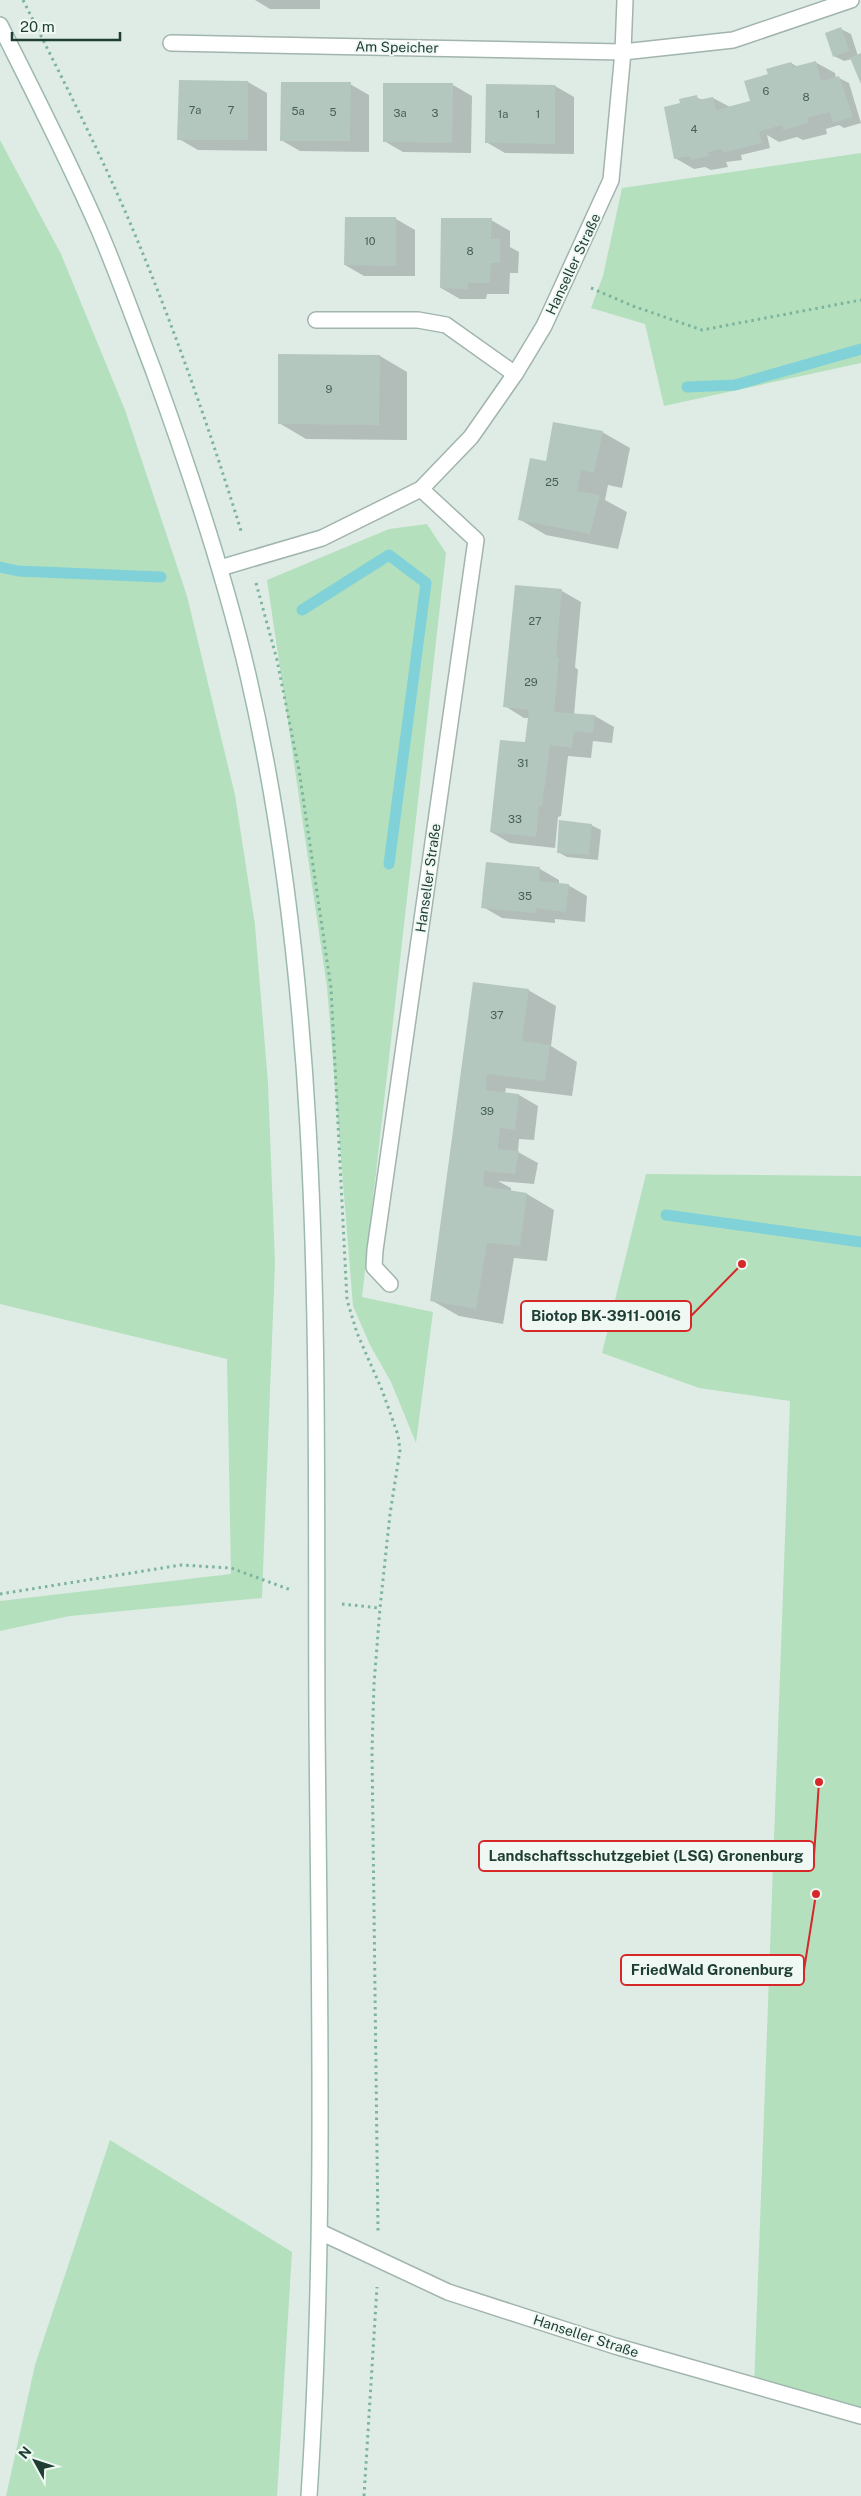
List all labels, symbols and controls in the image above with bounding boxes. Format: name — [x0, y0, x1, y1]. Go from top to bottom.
scale bar — [12, 10, 120, 42]
text: 20 m — [20, 18, 55, 35]
street label: Am Speicher — [355, 38, 439, 56]
house number: 6 — [763, 85, 770, 97]
house number: 8 — [802, 91, 810, 103]
house number: 7a — [189, 104, 201, 116]
house number: 7 — [228, 104, 235, 116]
house number: 5a — [291, 105, 305, 117]
house number: 5 — [329, 106, 337, 118]
house number: 3a — [393, 107, 407, 119]
house number: 3 — [432, 107, 439, 119]
house number: 1a — [498, 108, 508, 120]
house number: 1 — [536, 108, 540, 120]
house number: 4 — [691, 123, 698, 135]
street label: Hanseller Straße — [543, 211, 603, 317]
house number: 10 — [364, 235, 376, 247]
house number: 8 — [466, 245, 474, 257]
house number: 9 — [326, 383, 333, 395]
house number: 25 — [545, 476, 559, 488]
house number: 27 — [528, 615, 542, 627]
house number: 29 — [524, 676, 538, 688]
house number: 31 — [517, 757, 529, 769]
house number: 33 — [508, 813, 522, 825]
street label: Hanseller Straße — [412, 822, 444, 934]
house number: 35 — [518, 890, 532, 902]
house number: 37 — [490, 1009, 504, 1021]
house number: 39 — [480, 1105, 494, 1117]
callout: Biotop BK-3911-0016 — [521, 1301, 691, 1331]
text: Biotop BK-3911-0016 — [531, 1307, 681, 1324]
callout: Landschaftsschutzgebiet (LSG) Gronenburg — [479, 1841, 814, 1871]
text: Landschaftsschutzgebiet (LSG) Gronenburg — [489, 1847, 804, 1864]
callout: FriedWald Gronenburg — [621, 1955, 804, 1985]
text: FriedWald Gronenburg — [631, 1961, 794, 1978]
street label: Hanseller Straße — [531, 2311, 641, 2361]
north arrow — [10, 2436, 60, 2486]
text: N — [15, 2443, 35, 2462]

